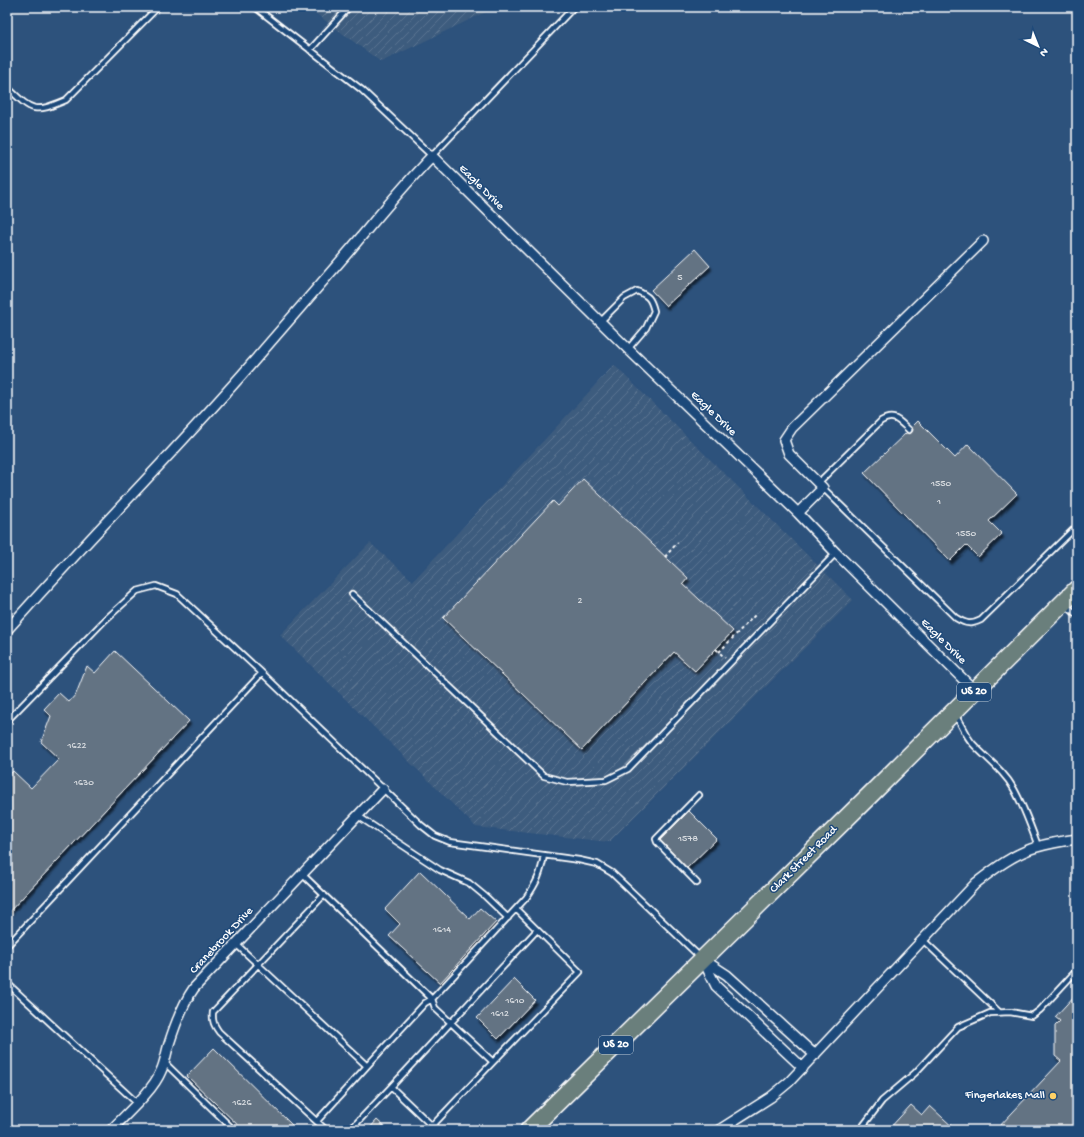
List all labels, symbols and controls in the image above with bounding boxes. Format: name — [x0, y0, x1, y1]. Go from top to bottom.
north arrow — [1018, 26, 1058, 66]
text: N — [1037, 45, 1050, 59]
street label: Eagle Drive — [455, 162, 507, 214]
house number: 5 — [677, 272, 683, 284]
street label: Eagle Drive — [687, 389, 740, 440]
house number: 1550 — [930, 478, 951, 490]
house number: 1 — [936, 496, 941, 508]
house number: 1550 — [955, 528, 976, 540]
house number: 2 — [578, 595, 583, 607]
street label: Eagle Drive — [917, 616, 969, 668]
road number: US 20 — [957, 683, 991, 701]
house number: 1622 — [67, 740, 87, 752]
house number: 1630 — [73, 777, 94, 789]
street label: Clark Street Road — [767, 823, 841, 897]
house number: 1578 — [677, 833, 699, 845]
street label: Cranebrook Drive — [187, 904, 257, 977]
house number: 1614 — [432, 924, 451, 936]
house number: 1610 — [505, 995, 525, 1007]
house number: 1612 — [490, 1008, 509, 1020]
road number: US 20 — [599, 1036, 633, 1054]
place label: Fingerlakes Mall — [964, 1089, 1045, 1103]
marker: Fingerlakes Mall — [1048, 1091, 1058, 1101]
house number: 1626 — [231, 1097, 252, 1109]

